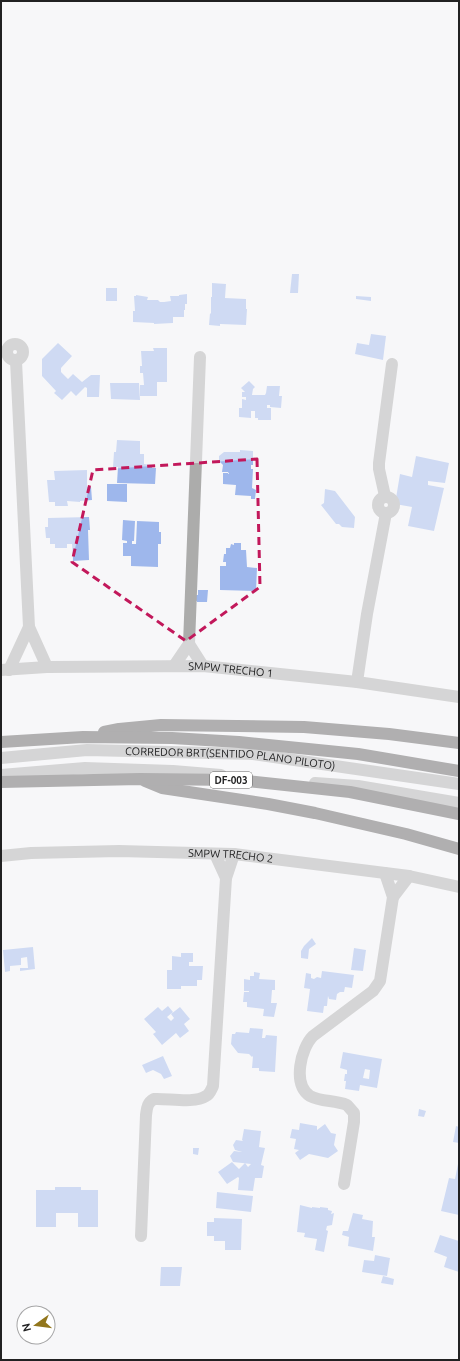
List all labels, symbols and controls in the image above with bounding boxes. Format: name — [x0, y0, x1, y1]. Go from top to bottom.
street label: SMPW TRECHO 1 — [188, 660, 274, 679]
street label: CORREDOR BRT(SENTIDO PLANO PILOTO) — [125, 745, 336, 773]
road number: DF-003 — [210, 772, 252, 788]
street label: SMPW TRECHO 2 — [188, 847, 274, 865]
north arrow — [16, 1305, 56, 1345]
text: N — [19, 1322, 33, 1333]

